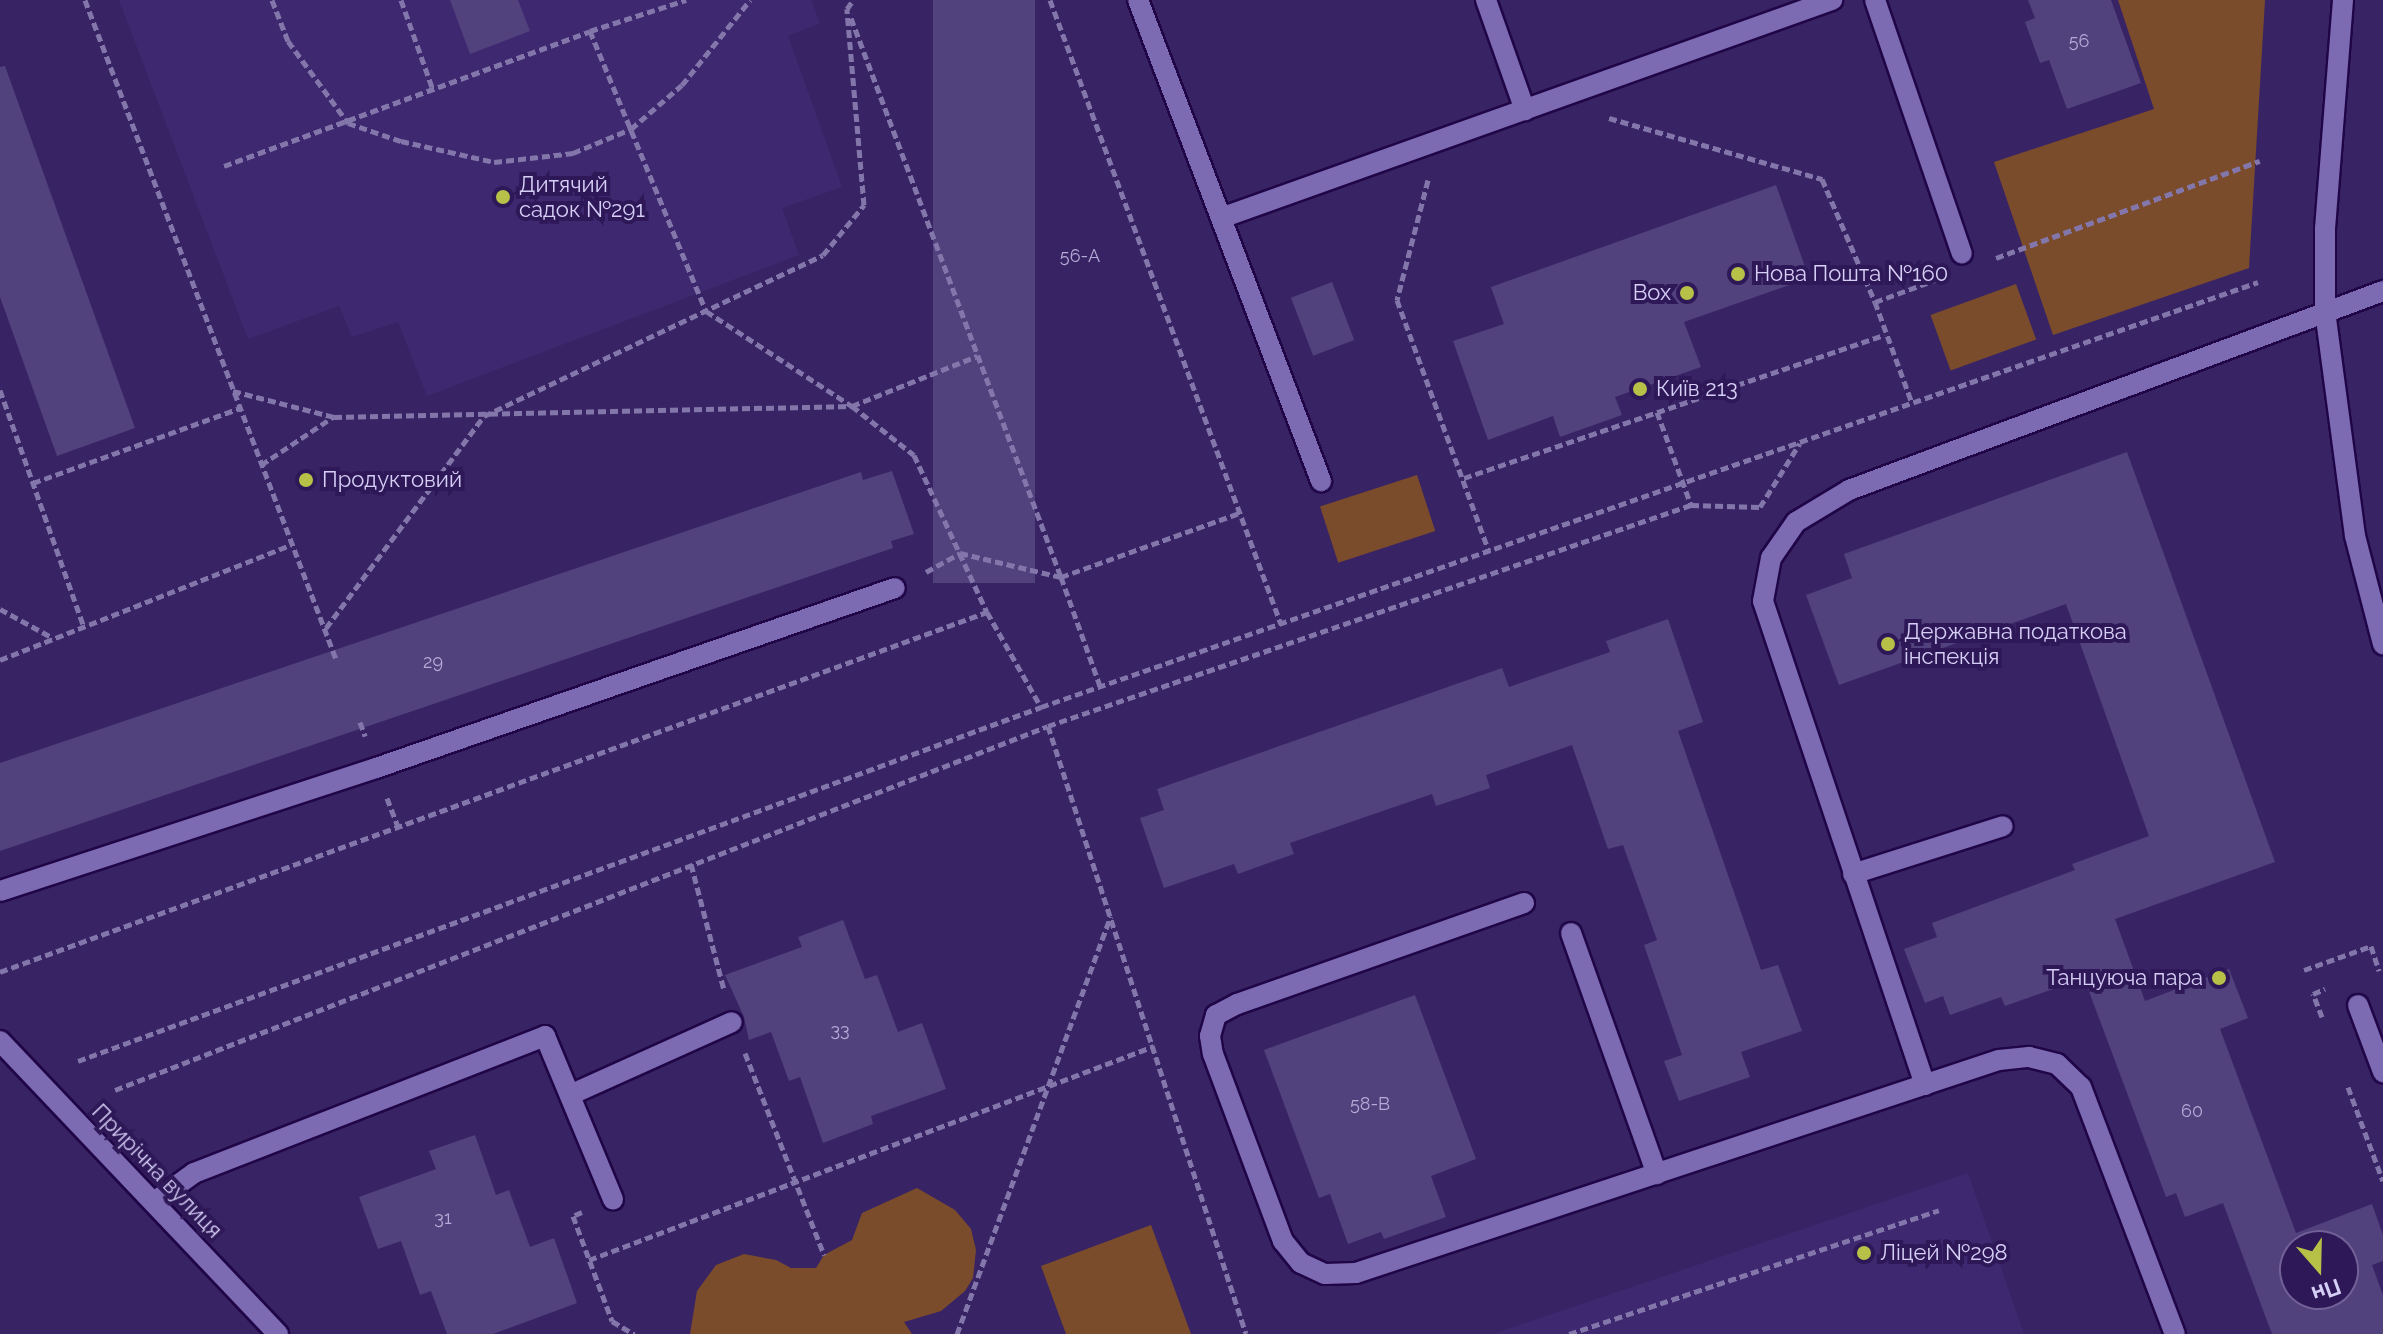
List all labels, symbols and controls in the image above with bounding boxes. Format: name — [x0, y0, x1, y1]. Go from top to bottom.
house number: 56 — [2069, 30, 2089, 52]
place label: Дитячий садок №291 — [519, 171, 645, 222]
marker: Дитячий садок №291 — [494, 188, 512, 206]
house number: 56-А — [1060, 245, 1100, 267]
place label: Нова Пошта №160 — [1754, 261, 1948, 287]
marker: Нова Пошта №160 — [1729, 265, 1747, 283]
place label: Box — [1633, 280, 1671, 306]
marker: Box — [1678, 284, 1696, 302]
place label: Київ 213 — [1656, 376, 1738, 402]
marker: Київ 213 — [1631, 380, 1649, 398]
place label: Продуктовий — [322, 467, 462, 493]
marker: Продуктовий — [297, 471, 315, 489]
place label: Державна податкова інспекція — [1904, 618, 2127, 670]
marker: Державна податкова інспекція — [1879, 635, 1897, 653]
house number: 29 — [423, 651, 443, 673]
place label: Танцуюча пара — [2046, 965, 2203, 991]
marker: Танцуюча пара — [2210, 969, 2228, 987]
house number: 33 — [830, 1019, 850, 1041]
house number: 58-В — [1350, 1093, 1390, 1115]
street label: Прирічна вулиця — [86, 1099, 228, 1243]
house number: 60 — [2181, 1100, 2203, 1122]
house number: 31 — [434, 1207, 452, 1229]
north arrow — [2279, 1230, 2359, 1310]
place label: Ліцей №298 — [1880, 1240, 2008, 1266]
marker: Ліцей №298 — [1855, 1244, 1873, 1262]
text: Пн — [2308, 1273, 2345, 1308]

